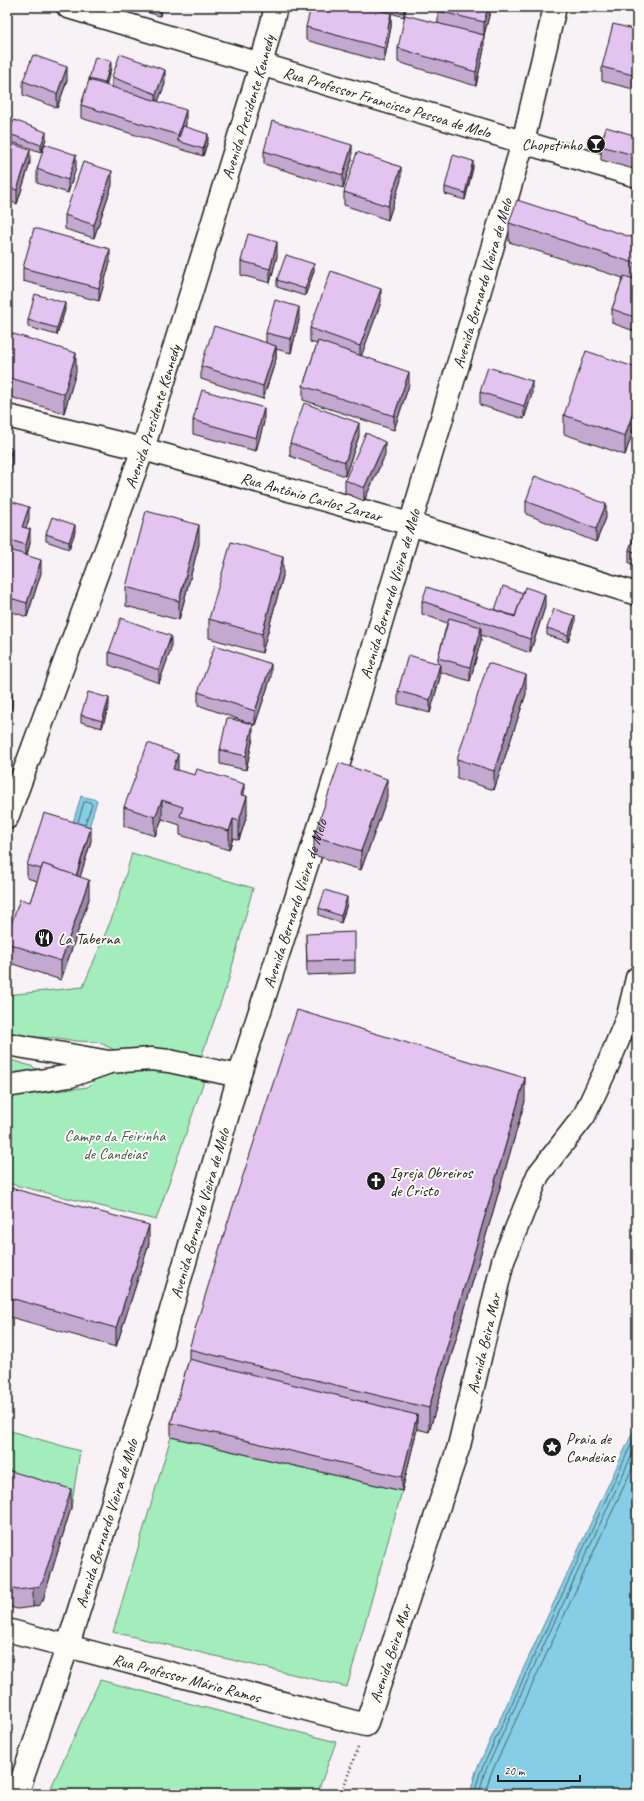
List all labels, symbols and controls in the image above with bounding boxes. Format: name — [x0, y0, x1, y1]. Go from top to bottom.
street label: Avenida Presidente Kennedy — [218, 32, 280, 182]
street label: Rua Professor Francisco Pessoa de Melo — [281, 63, 495, 144]
bar icon: Chopetinho — [585, 133, 607, 155]
place label: Chopetinho — [522, 135, 583, 155]
street label: Avenida Bernardo Vieira de Melo — [448, 195, 517, 371]
street label: Avenida Presidente Kennedy — [120, 341, 186, 491]
street label: Rua Antônio Carlos Zarzar — [238, 468, 386, 527]
street label: Avenida Bernardo Vieira de Melo — [356, 505, 426, 681]
street label: Avenida Bernardo Vieira de Melo — [259, 816, 332, 991]
restaurant icon: La Taberna — [33, 927, 55, 949]
place label: La Taberna — [58, 929, 121, 949]
street label: Avenida Bernardo Vieira de Melo — [166, 1125, 235, 1301]
park label: Campo da Feirinha de Candeias — [64, 1126, 167, 1164]
place label: Igreja Obreiros de Cristo — [390, 1163, 474, 1201]
church icon: Igreja Obreiros de Cristo — [365, 1170, 387, 1192]
street label: Avenida Beira Mar — [463, 1290, 506, 1396]
place label: Praia de Candeias — [566, 1429, 616, 1467]
street label: Avenida Bernardo Vieira de Melo — [71, 1435, 143, 1611]
place icon: Praia de Candeias — [541, 1436, 563, 1458]
street label: Avenida Beira Mar — [365, 1601, 417, 1705]
street label: Rua Professor Mário Ramos — [111, 1649, 264, 1708]
scale bar — [498, 1757, 580, 1783]
text: 20 m — [504, 1763, 526, 1779]

